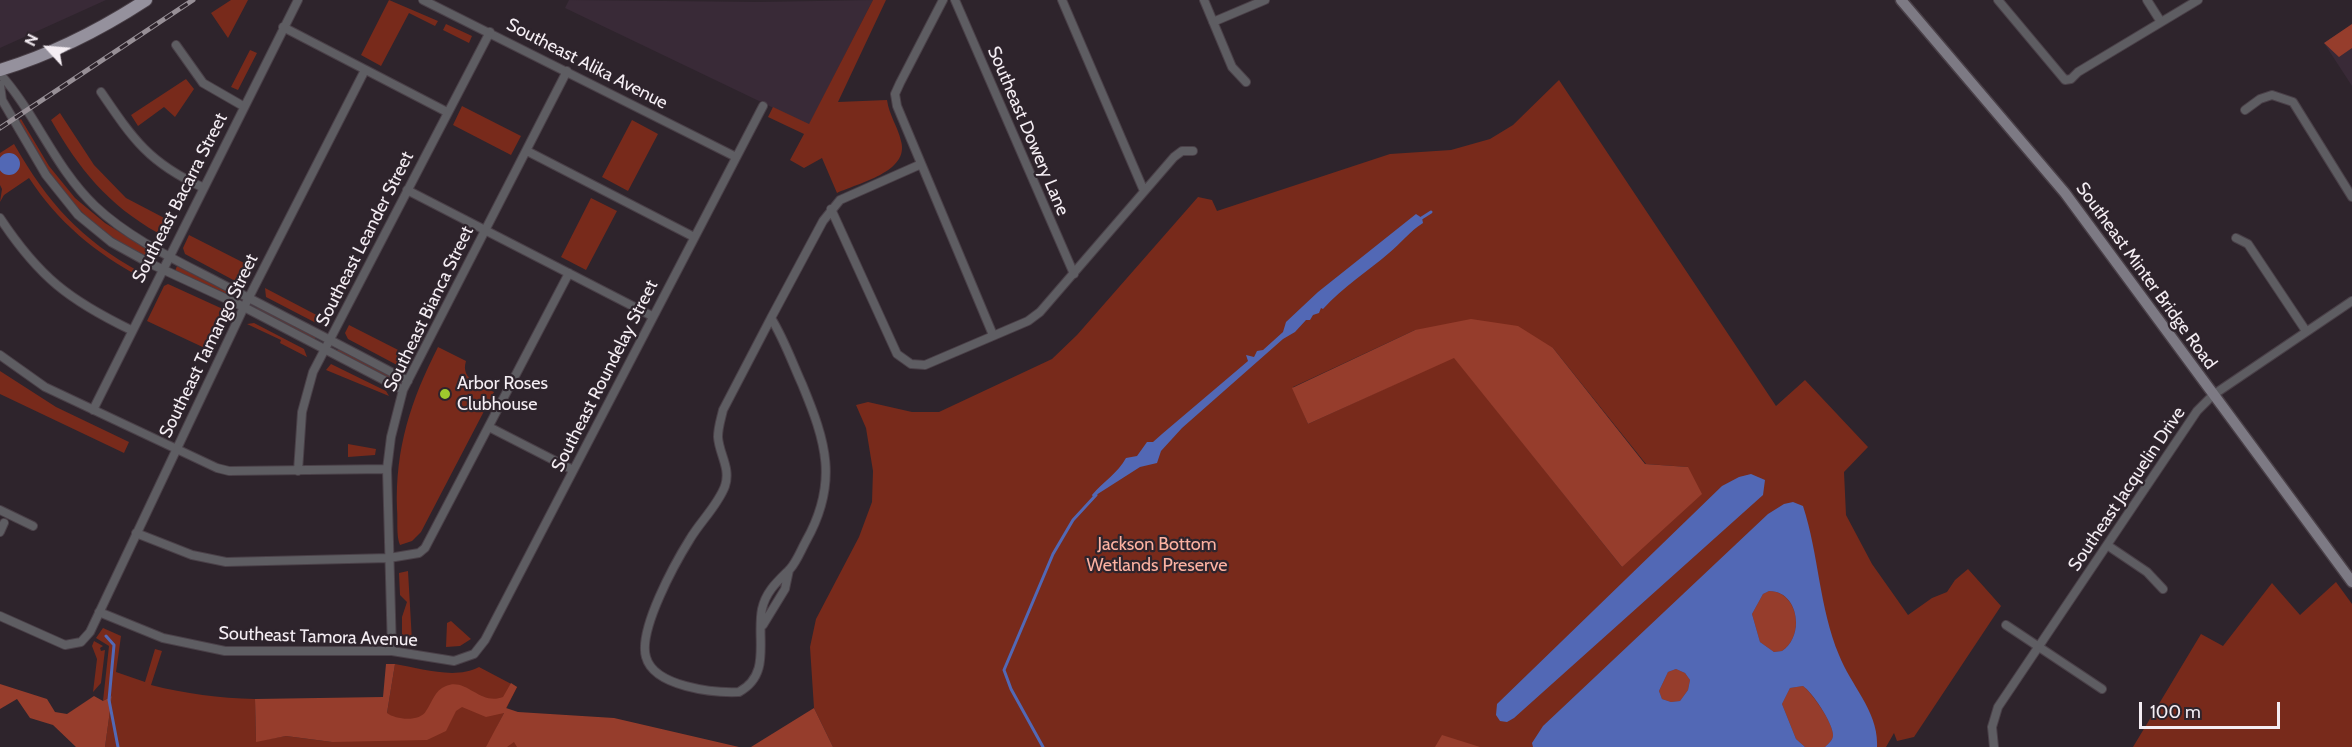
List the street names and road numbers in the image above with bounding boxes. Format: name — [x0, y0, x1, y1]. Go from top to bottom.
street label: Southeast Alika Avenue — [503, 14, 671, 114]
street label: Southeast Dowery Lane — [983, 43, 1073, 219]
street label: Southeast Bacarra Street — [128, 110, 232, 286]
street label: Southeast Leander Street — [312, 148, 418, 330]
street label: Southeast Minter Bridge Road — [2071, 178, 2221, 374]
street label: Southeast Bianca Street — [380, 223, 478, 395]
street label: Southeast Tamango Street — [155, 251, 263, 441]
street label: Southeast Roundelay Street — [547, 277, 663, 475]
street label: Southeast Jacquelin Drive — [2064, 403, 2190, 575]
street label: Southeast Tamora Avenue — [218, 623, 418, 651]

